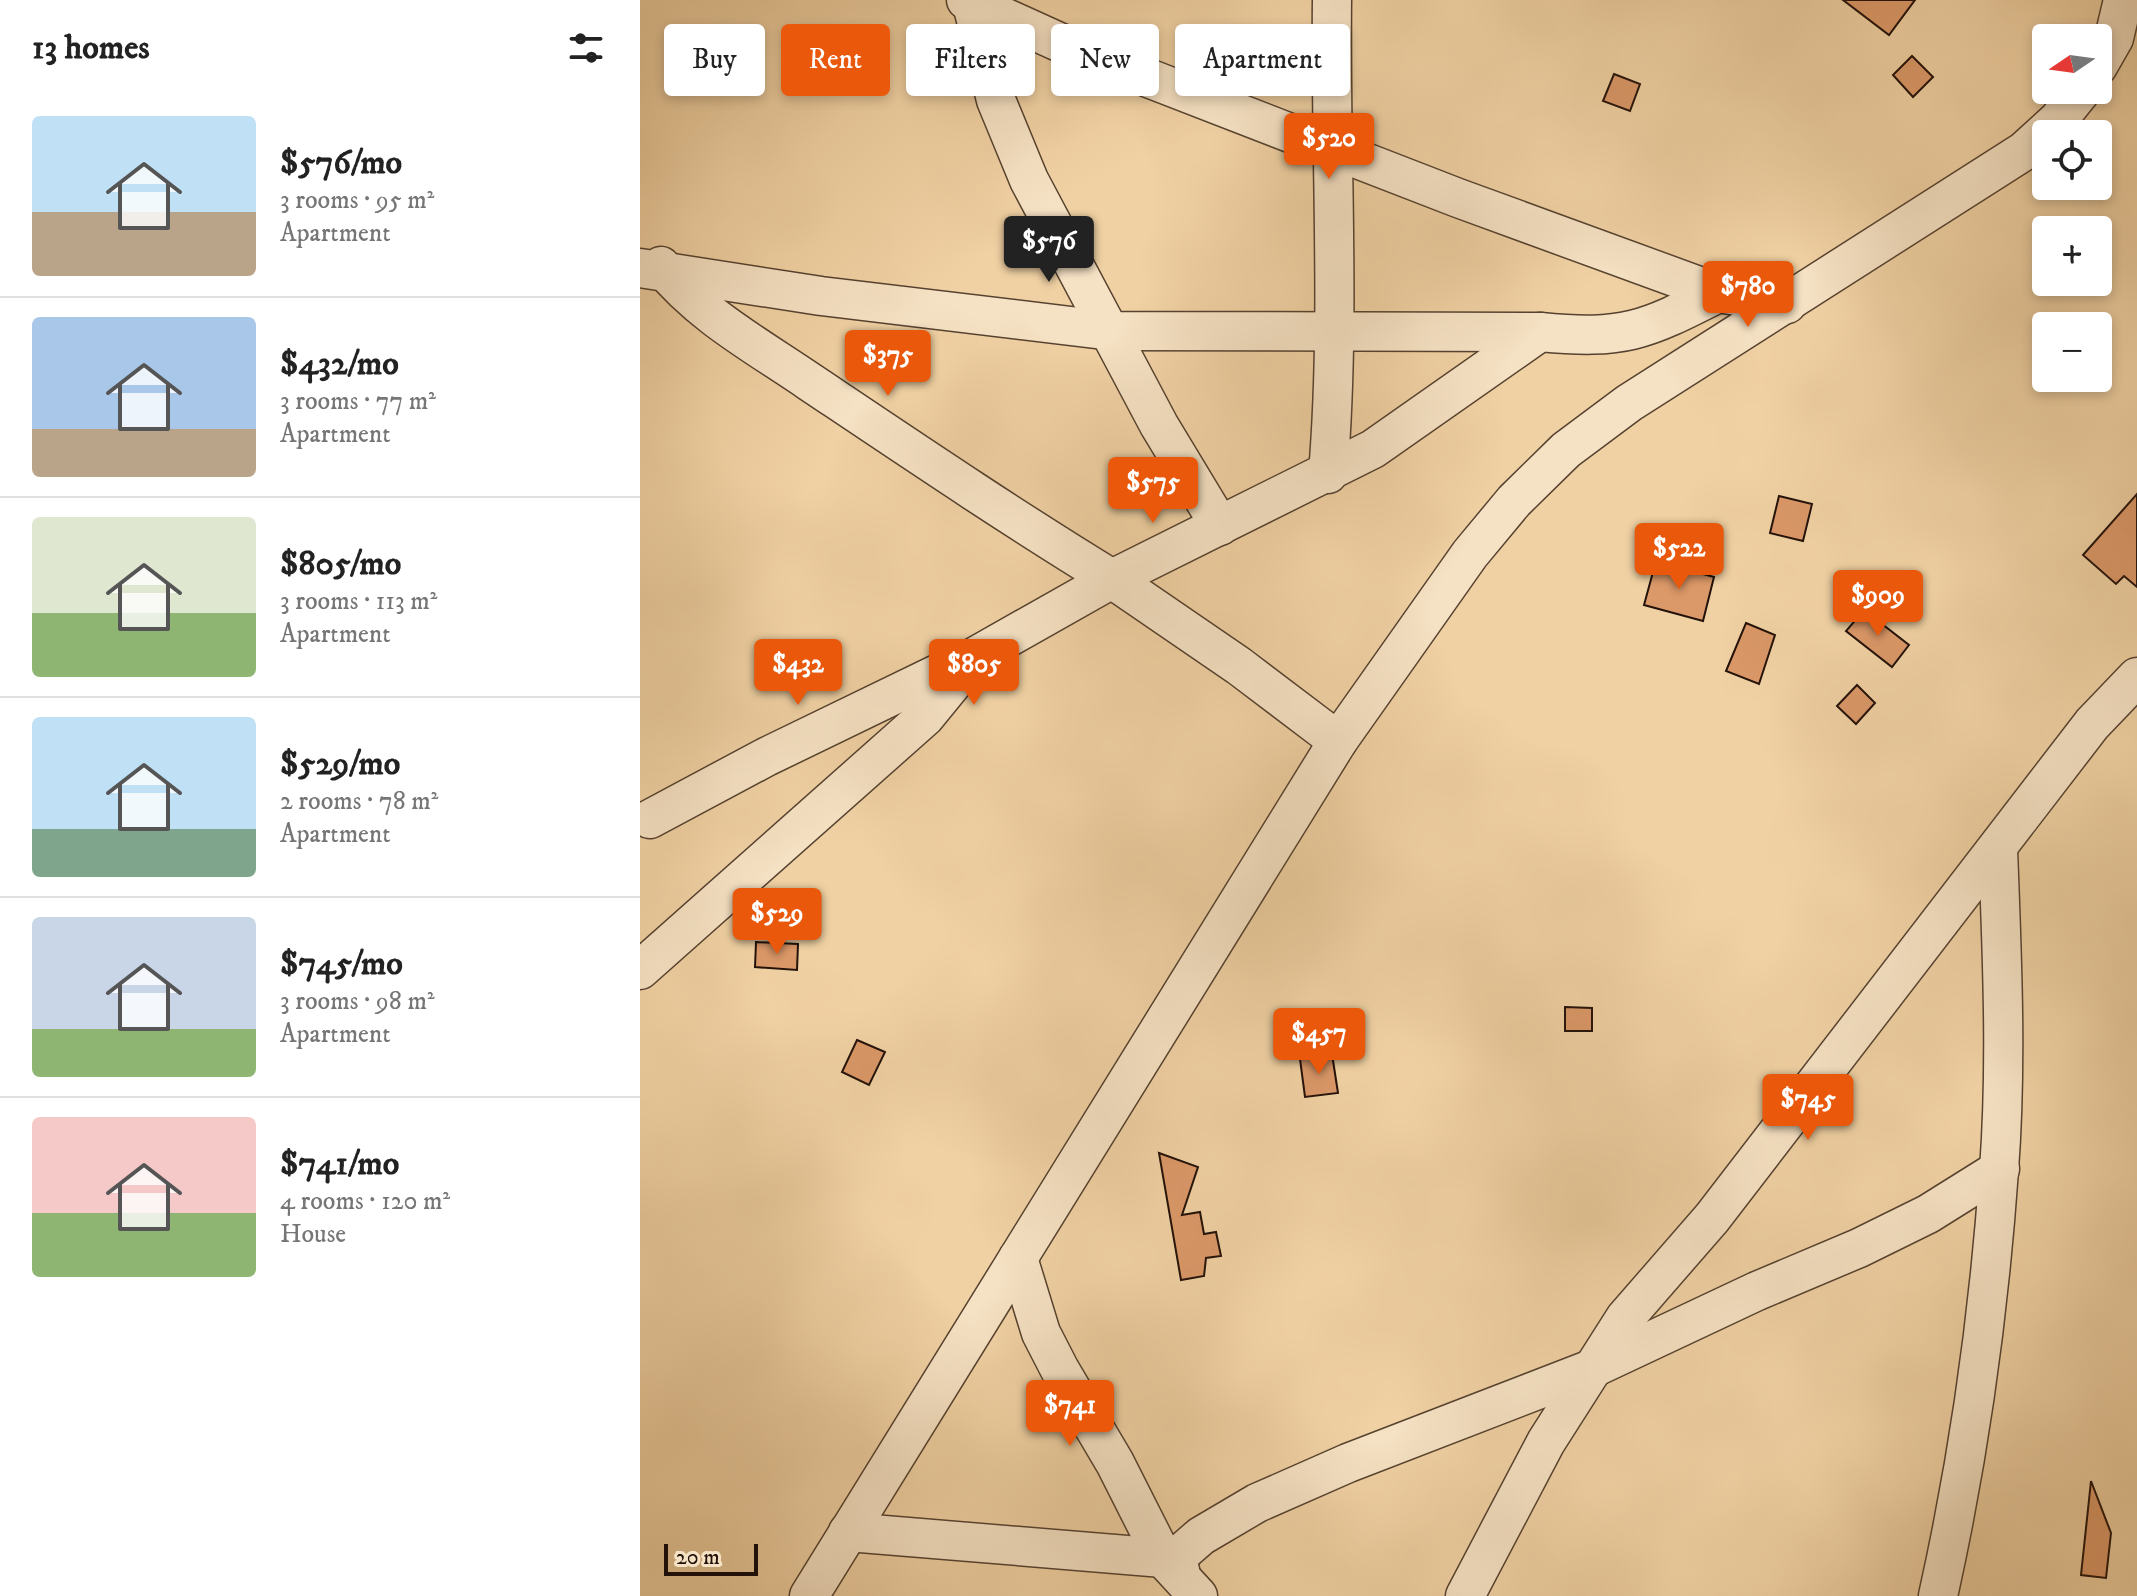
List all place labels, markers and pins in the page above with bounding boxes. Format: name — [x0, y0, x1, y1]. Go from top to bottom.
pin: $520 — [1282, 113, 1376, 181]
pin: $576 — [1002, 216, 1096, 284]
pin: $780 — [1701, 261, 1795, 329]
pin: $375 — [841, 330, 935, 398]
pin: $575 — [1106, 457, 1200, 525]
pin: $522 — [1632, 523, 1726, 591]
pin: $909 — [1831, 570, 1925, 638]
pin: $432 — [751, 639, 845, 707]
pin: $805 — [927, 639, 1021, 707]
pin: $529 — [730, 888, 824, 956]
pin: $457 — [1272, 1008, 1366, 1076]
pin: $745 — [1761, 1074, 1855, 1142]
pin: $741 — [1023, 1380, 1117, 1448]

